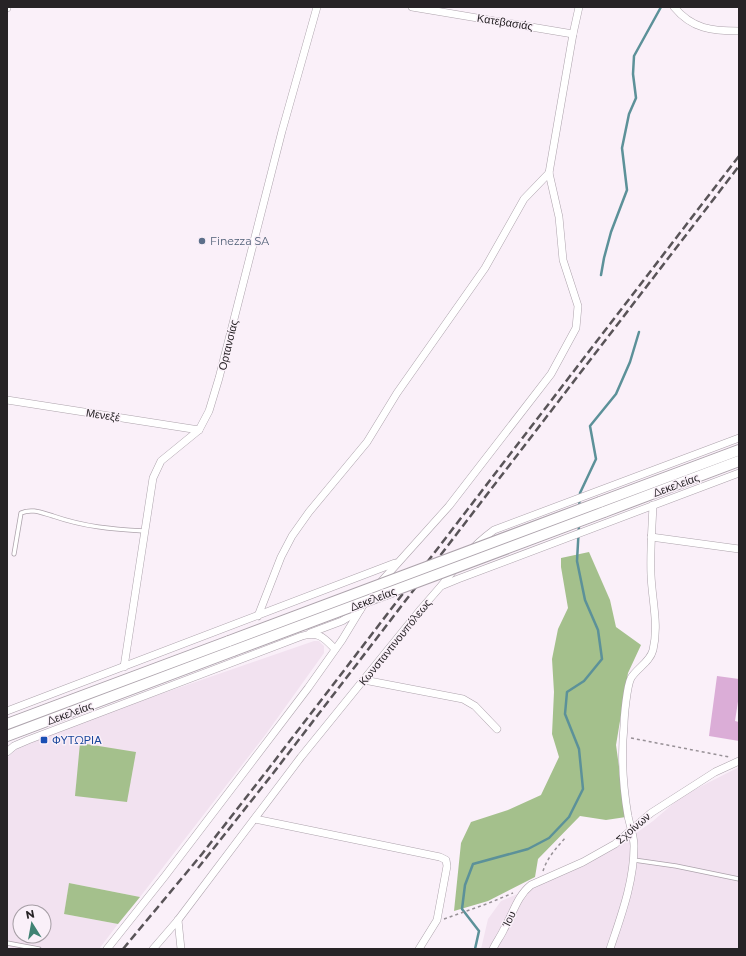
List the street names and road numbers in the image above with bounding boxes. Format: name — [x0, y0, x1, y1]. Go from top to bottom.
street label: Κατεβασιάς — [476, 11, 534, 33]
street label: Ορτανσίας — [215, 318, 241, 372]
street label: Μενεξέ — [85, 405, 121, 425]
street label: Δεκελείας — [651, 470, 701, 500]
street label: Δεκελείας — [348, 584, 398, 614]
street label: Κωνσταντινουπόλεως — [356, 596, 434, 688]
street label: Δεκελείας — [45, 698, 95, 728]
street label: Σχοίνων — [613, 809, 653, 847]
street label: Ίου — [499, 909, 519, 930]

